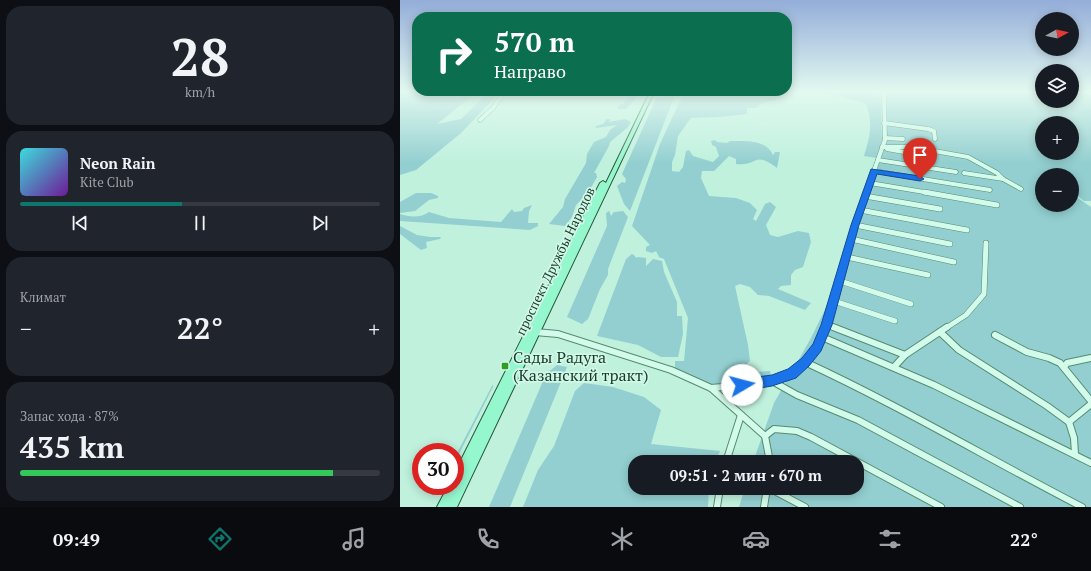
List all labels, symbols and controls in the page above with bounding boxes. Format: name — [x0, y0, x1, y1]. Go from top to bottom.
north arrow — [1035, 12, 1079, 56]
map controls — [1035, 12, 1079, 212]
text: 28 — [171, 22, 229, 91]
text: 570 m — [494, 23, 575, 60]
icon: right — [428, 28, 480, 80]
text: Направо — [494, 59, 566, 83]
button: layers — [1035, 64, 1079, 108]
text: km/h — [185, 83, 215, 101]
button: + — [1035, 116, 1079, 160]
pin — [903, 138, 937, 179]
icon: arrive — [909, 144, 931, 166]
text: Neon Rain — [80, 153, 156, 173]
button: − — [1035, 168, 1079, 212]
text: Kite Club — [80, 173, 134, 191]
street label: проспект Дружбы Народов — [511, 184, 599, 338]
icon: previous — [69, 212, 91, 234]
icon: pause — [189, 212, 211, 234]
icon: next — [309, 212, 331, 234]
text: Климат — [20, 288, 66, 306]
text: 22° — [177, 308, 223, 348]
text: − — [20, 314, 32, 343]
text: + — [368, 314, 380, 343]
place label: Сады Радуга (Казанский тракт) — [513, 346, 648, 386]
marker: Сады Радуга (Казанский тракт) — [500, 361, 510, 371]
position arrow — [721, 364, 763, 406]
text: Запас хода · 87% — [20, 407, 119, 425]
text: 435 km — [20, 427, 124, 467]
speed limit sign: 30 — [412, 443, 464, 495]
text: 09:51 · 2 мин · 670 m — [670, 465, 822, 485]
icon: directions — [206, 525, 234, 553]
icon: music — [340, 525, 368, 553]
icon: phone — [474, 525, 502, 553]
icon: climate — [608, 525, 636, 553]
icon: car — [742, 525, 770, 553]
icon: filters — [876, 525, 904, 553]
text: 09:49 — [53, 527, 100, 551]
text: 22° — [1010, 527, 1038, 551]

